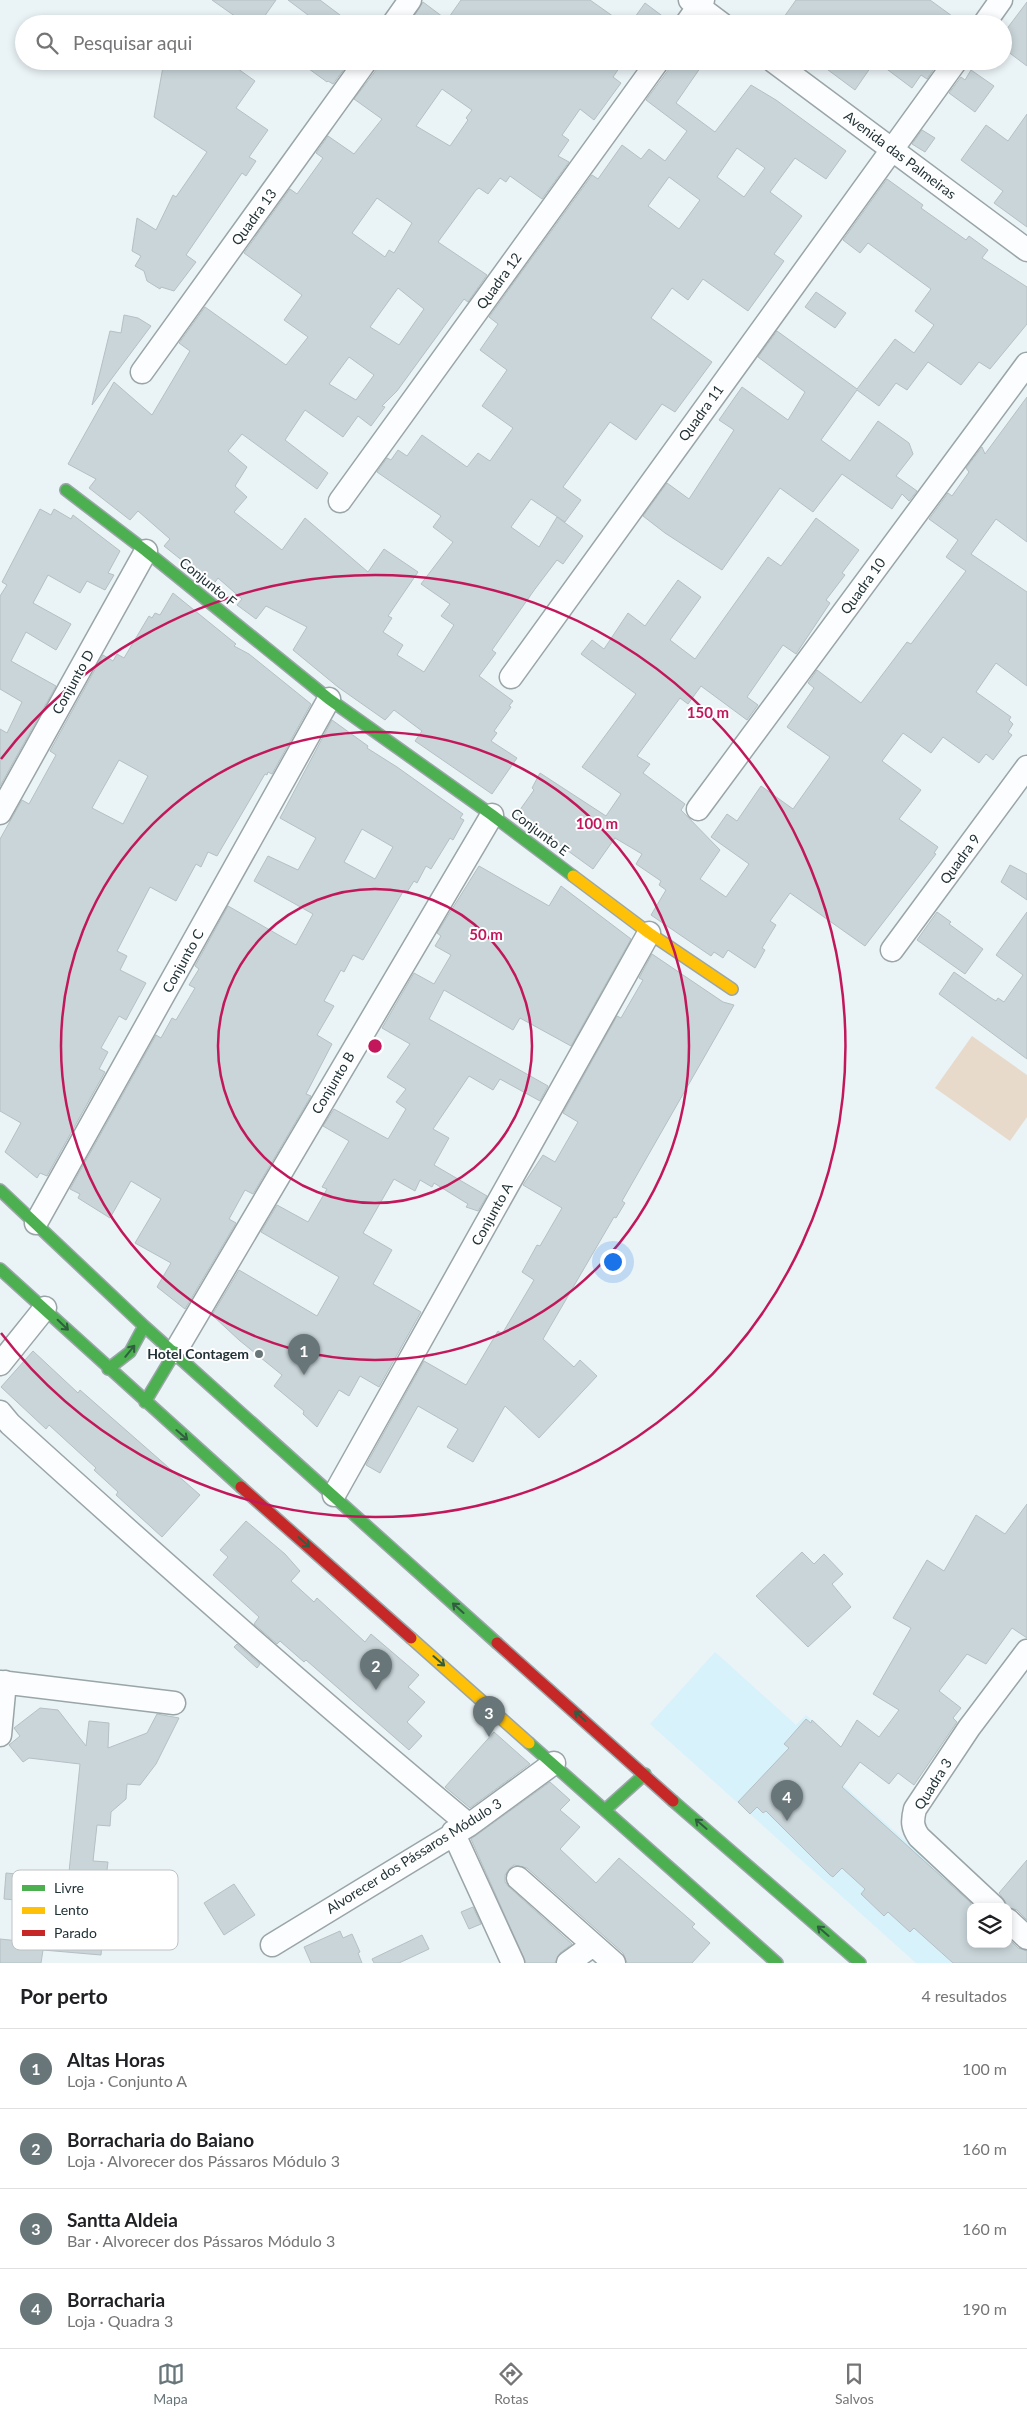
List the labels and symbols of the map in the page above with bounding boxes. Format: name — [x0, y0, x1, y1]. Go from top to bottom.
street label: Avenida das Palmeiras — [841, 107, 960, 202]
street label: Quadra 13 — [227, 185, 280, 248]
street label: Quadra 12 — [472, 249, 525, 312]
street label: Quadra 11 — [674, 381, 727, 444]
street label: Conjunto F — [176, 554, 240, 610]
street label: Quadra 10 — [836, 554, 889, 617]
street label: Conjunto D — [48, 647, 97, 717]
text: 150 m — [687, 703, 729, 721]
street label: Conjunto E — [508, 804, 573, 859]
text: 100 m — [576, 814, 618, 832]
street label: Quadra 9 — [936, 831, 983, 887]
text: 50 m — [469, 925, 503, 943]
street label: Conjunto C — [158, 926, 207, 995]
centre of rings — [366, 1037, 384, 1055]
street label: Conjunto B — [307, 1049, 358, 1117]
street label: Conjunto A — [467, 1179, 516, 1248]
your location — [600, 1249, 626, 1275]
one-way arrow — [56, 1319, 69, 1331]
pin: 1 — [288, 1334, 320, 1375]
one-way arrow — [125, 1345, 136, 1358]
place label: Hotel Contagem — [147, 1345, 249, 1362]
marker: Hotel Contagem — [253, 1348, 265, 1360]
one-way arrow — [176, 1429, 189, 1441]
one-way arrow — [297, 1537, 310, 1548]
one-way arrow — [452, 1602, 465, 1613]
pin: 2 — [360, 1649, 392, 1690]
one-way arrow — [432, 1656, 445, 1667]
pin: 3 — [473, 1696, 505, 1737]
one-way arrow — [573, 1710, 586, 1721]
street label: Quadra 3 — [910, 1755, 955, 1813]
pin: 4 — [771, 1780, 803, 1821]
street label: Alvorecer dos Pássaros Módulo 3 — [323, 1794, 505, 1917]
one-way arrow — [694, 1818, 707, 1830]
legend — [12, 1870, 178, 1950]
text: Livre — [54, 1879, 84, 1896]
text: Lento — [54, 1901, 89, 1918]
text: Parado — [54, 1924, 97, 1941]
one-way arrow — [817, 1925, 830, 1937]

